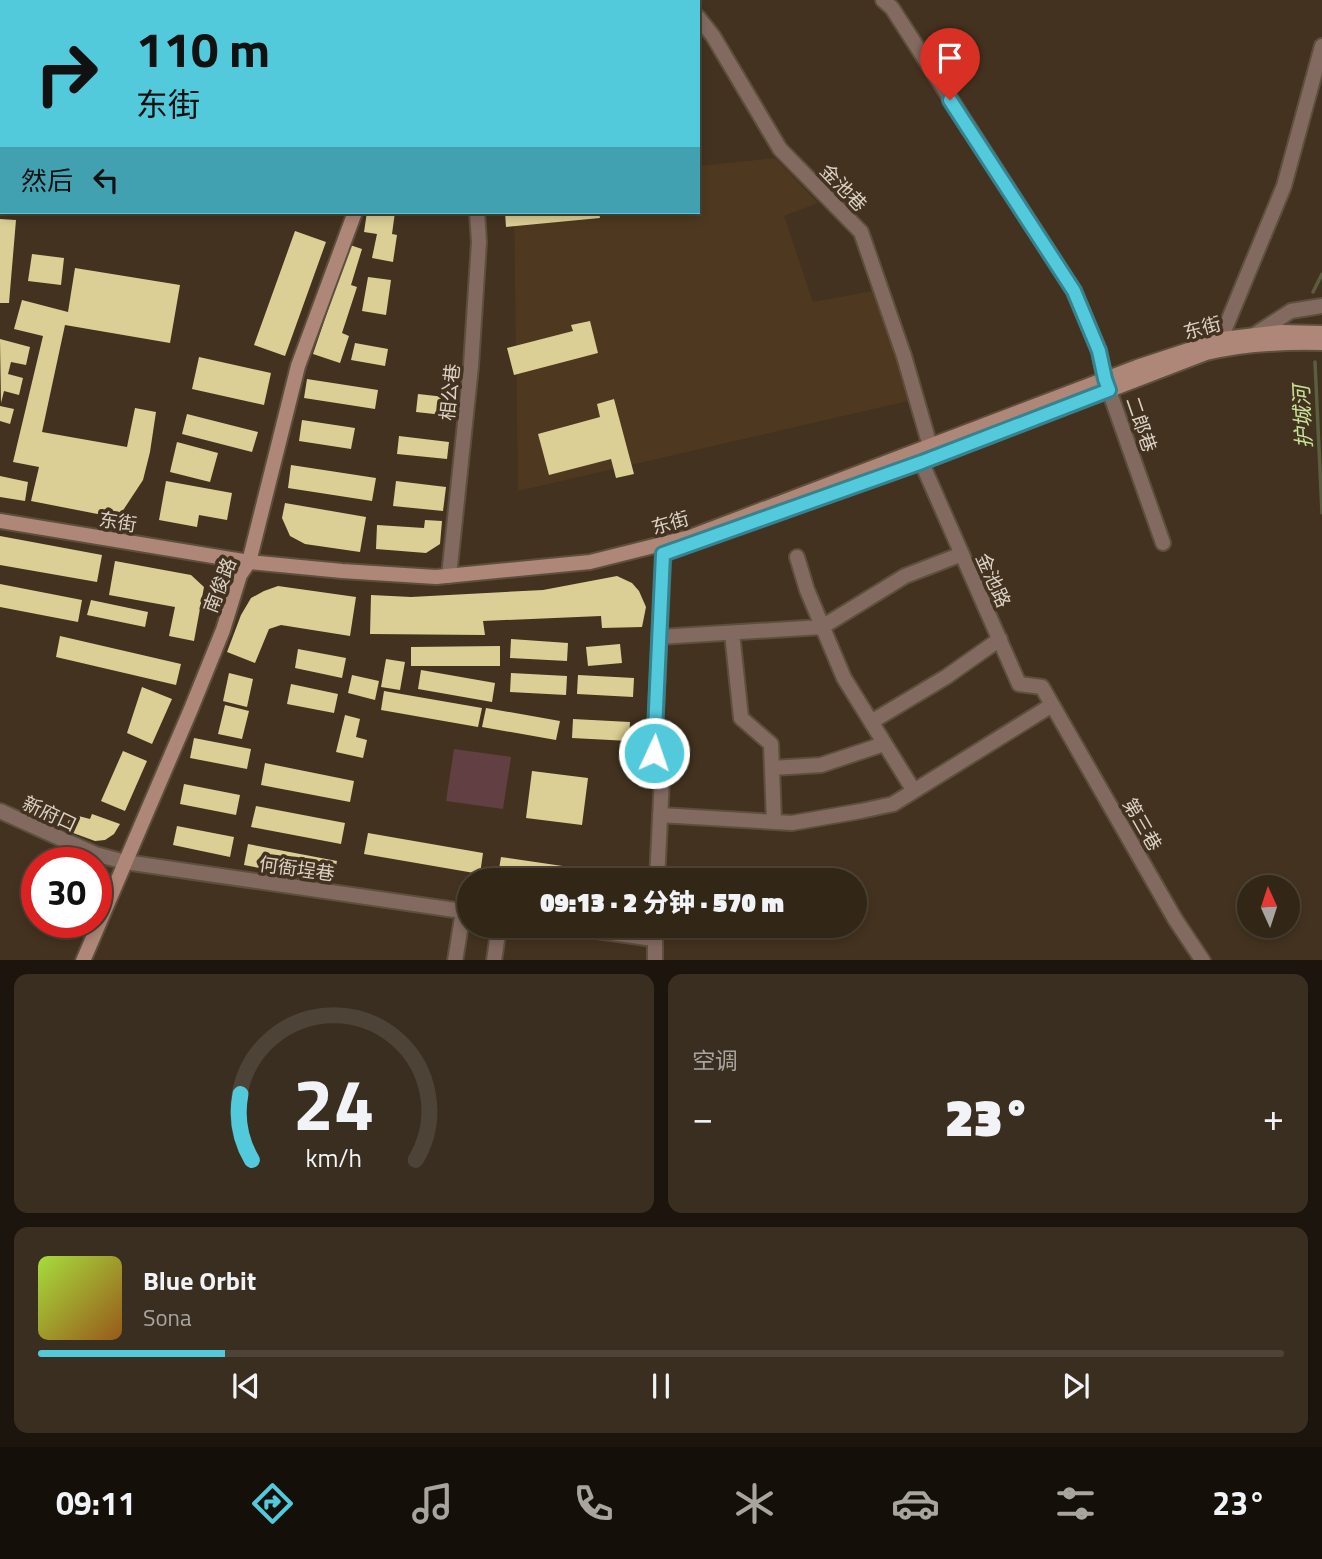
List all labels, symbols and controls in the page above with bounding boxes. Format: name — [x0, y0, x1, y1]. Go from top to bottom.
text: 110 m — [136, 11, 270, 86]
icon: right — [21, 28, 112, 119]
pin — [920, 28, 980, 100]
icon: arrive — [931, 39, 969, 77]
text: 东街 — [136, 80, 200, 128]
street label: 金池巷 — [814, 156, 874, 218]
text: 然后 — [21, 161, 73, 200]
icon: left — [87, 161, 125, 199]
street label: 东街 — [1180, 308, 1224, 346]
street label: 相公巷 — [432, 362, 466, 422]
water label: 护城河 — [1284, 381, 1320, 449]
street label: 二郎巷 — [1119, 392, 1165, 456]
street label: 东街 — [648, 503, 692, 541]
street label: 东街 — [97, 504, 139, 538]
street label: 金池路 — [969, 548, 1019, 612]
street label: 南俊路 — [195, 553, 243, 617]
position arrow — [617, 716, 691, 790]
street label: 新府口 — [18, 788, 82, 838]
street label: 第三巷 — [1116, 792, 1170, 856]
speed limit sign: 30 — [21, 847, 112, 938]
street label: 何衙埕巷 — [257, 848, 337, 888]
north arrow — [1237, 875, 1300, 938]
map controls — [1237, 875, 1300, 938]
text: 09:13 · 2 分钟 · 570 m — [540, 883, 784, 922]
text: 空调 — [692, 1043, 738, 1078]
text: 24 — [293, 1048, 375, 1158]
text: 23° — [945, 1077, 1031, 1156]
text: − — [692, 1088, 713, 1146]
text: + — [1263, 1088, 1284, 1146]
text: km/h — [306, 1138, 362, 1176]
text: Blue Orbit — [143, 1261, 256, 1300]
text: Sona — [143, 1300, 191, 1335]
icon: previous — [227, 1367, 265, 1405]
icon: pause — [642, 1367, 680, 1405]
icon: next — [1057, 1367, 1095, 1405]
text: 09:11 — [56, 1479, 136, 1527]
icon: directions — [248, 1479, 297, 1528]
icon: music — [408, 1479, 457, 1528]
icon: phone — [569, 1479, 618, 1528]
icon: climate — [730, 1479, 779, 1528]
icon: car — [891, 1479, 940, 1528]
icon: filters — [1051, 1479, 1100, 1528]
text: 23° — [1212, 1479, 1266, 1527]

